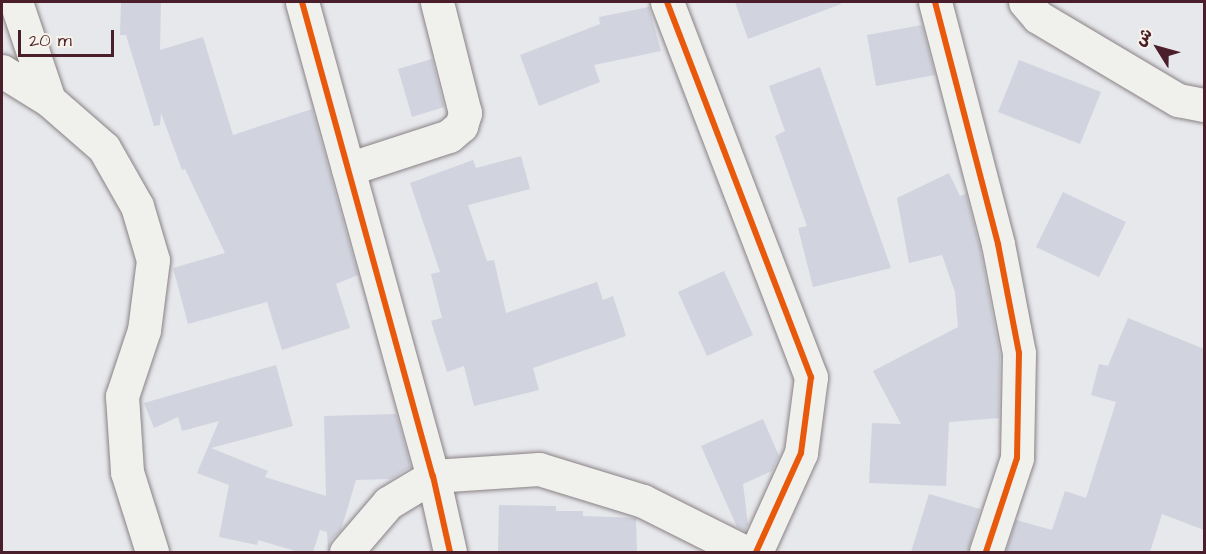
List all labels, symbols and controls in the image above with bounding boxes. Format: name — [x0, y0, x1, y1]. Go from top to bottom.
scale bar — [21, 18, 117, 56]
north arrow — [1128, 18, 1188, 78]
text: ش — [1130, 24, 1158, 51]
text: 20 m — [29, 28, 72, 53]

